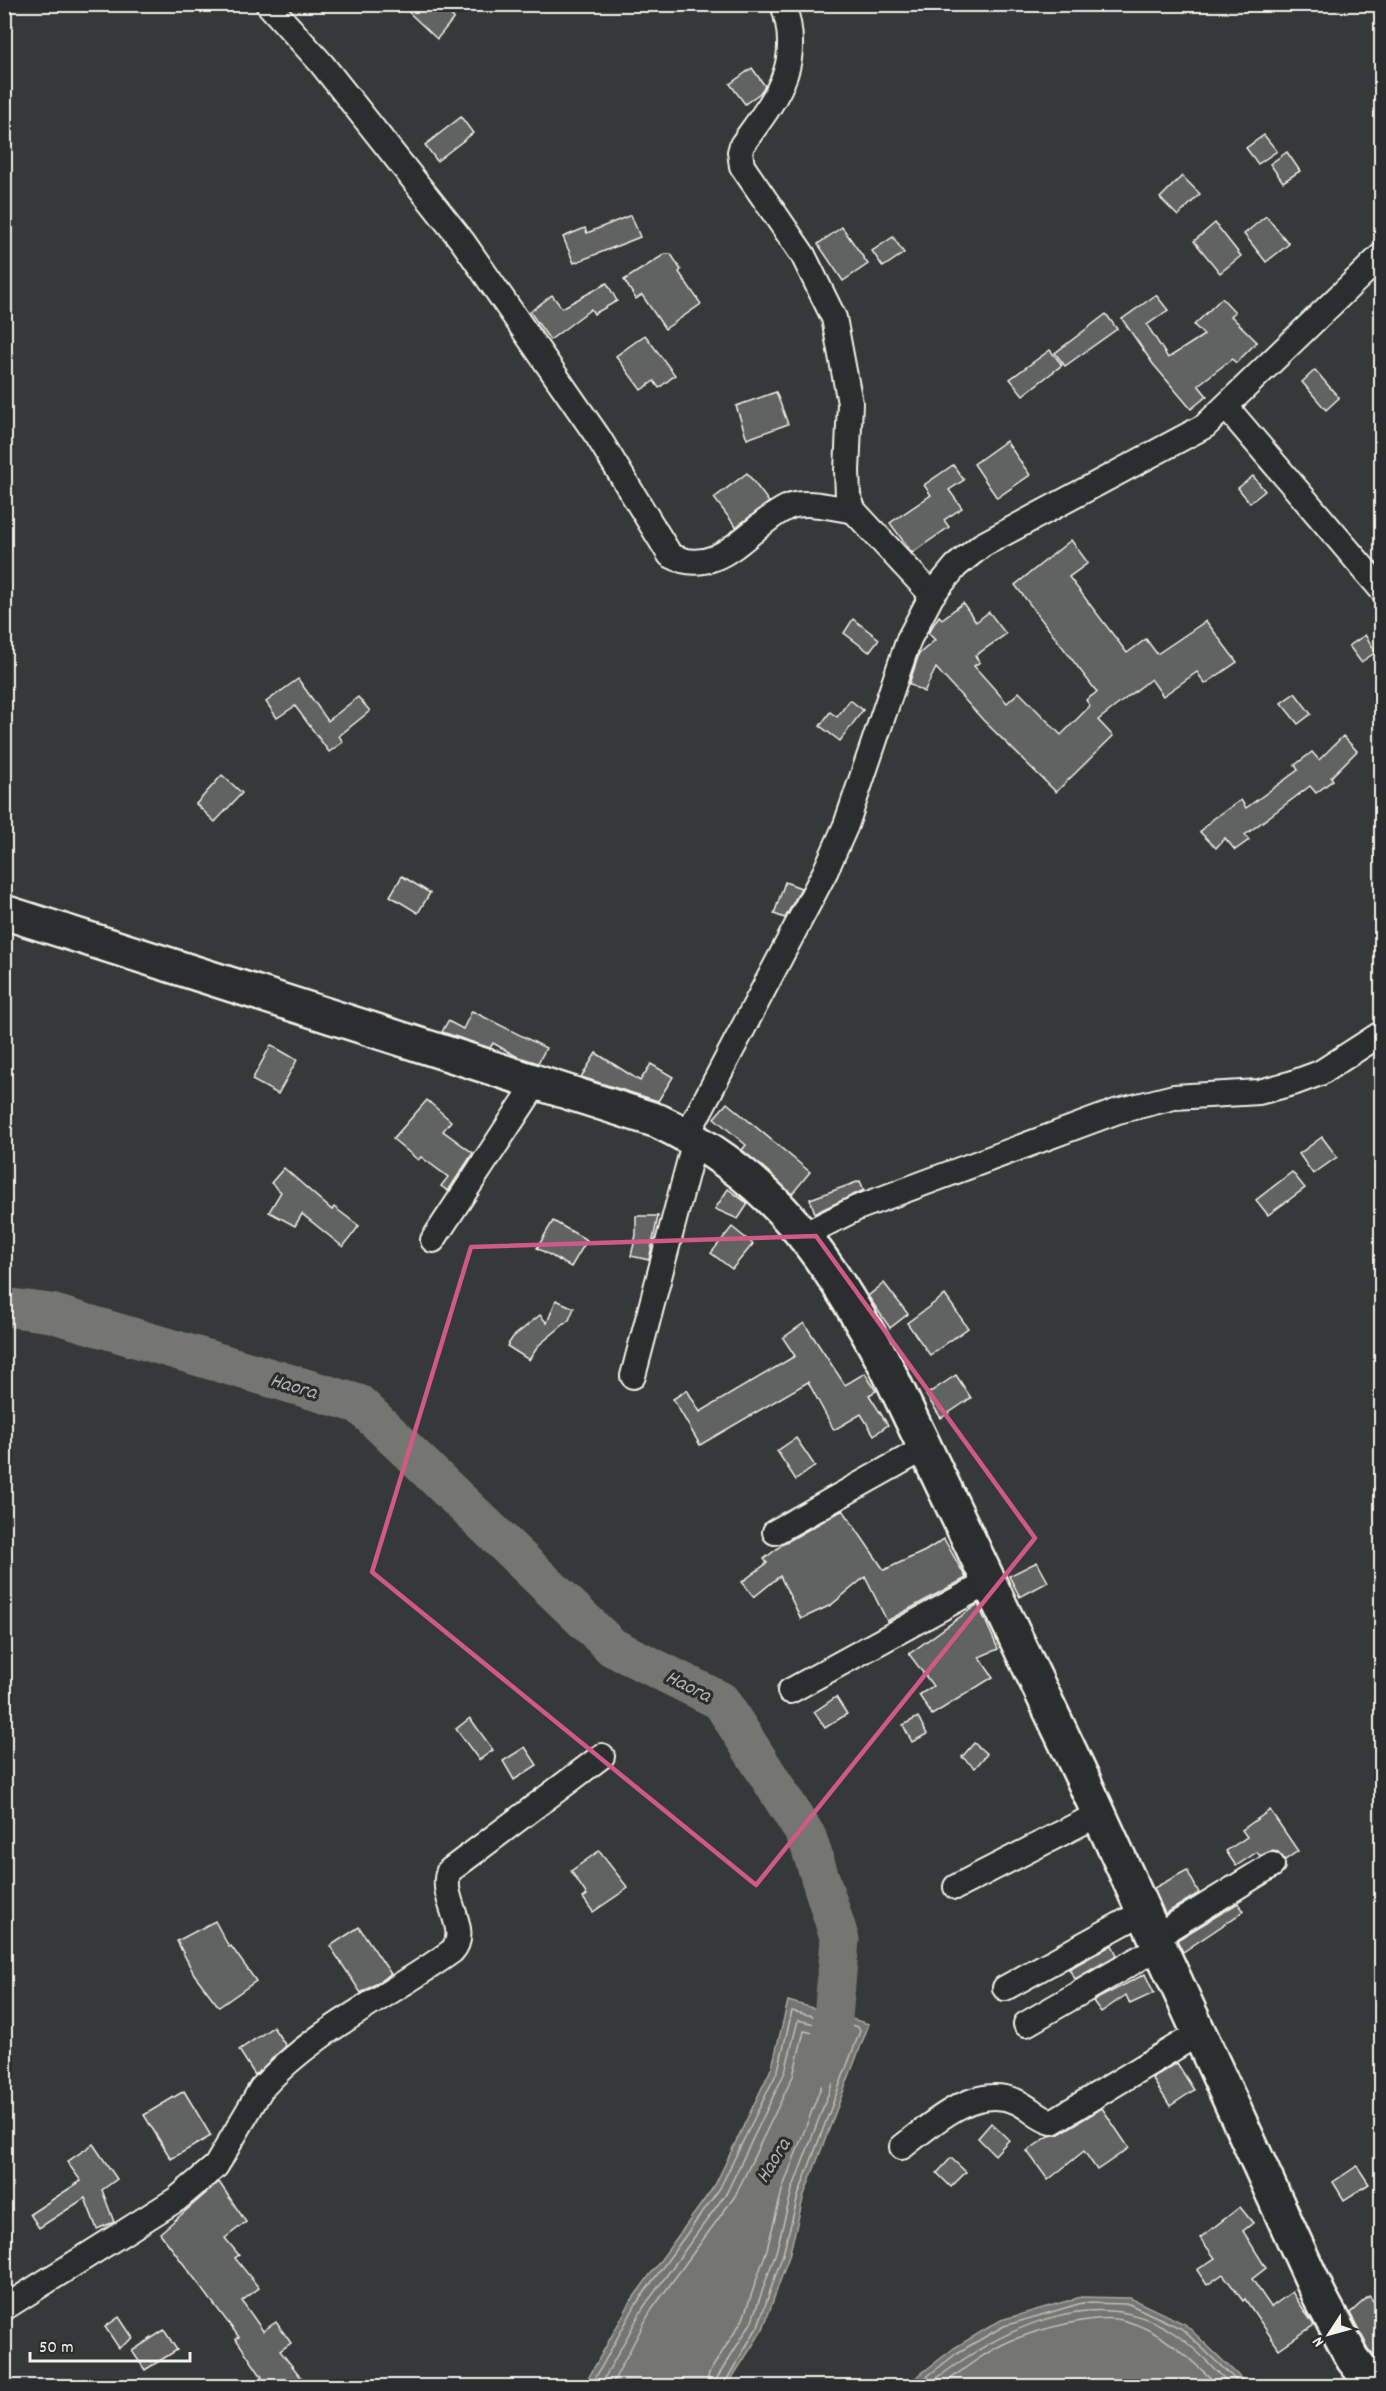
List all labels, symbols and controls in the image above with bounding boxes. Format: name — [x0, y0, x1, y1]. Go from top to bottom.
water label: Haora — [266, 1367, 321, 1410]
water label: Haora — [660, 1664, 717, 1712]
water label: Haora — [749, 2132, 800, 2190]
north arrow — [1299, 2304, 1359, 2364]
scale bar — [30, 2325, 190, 2363]
text: N — [1307, 2331, 1331, 2351]
text: 50 m — [39, 2336, 74, 2361]

